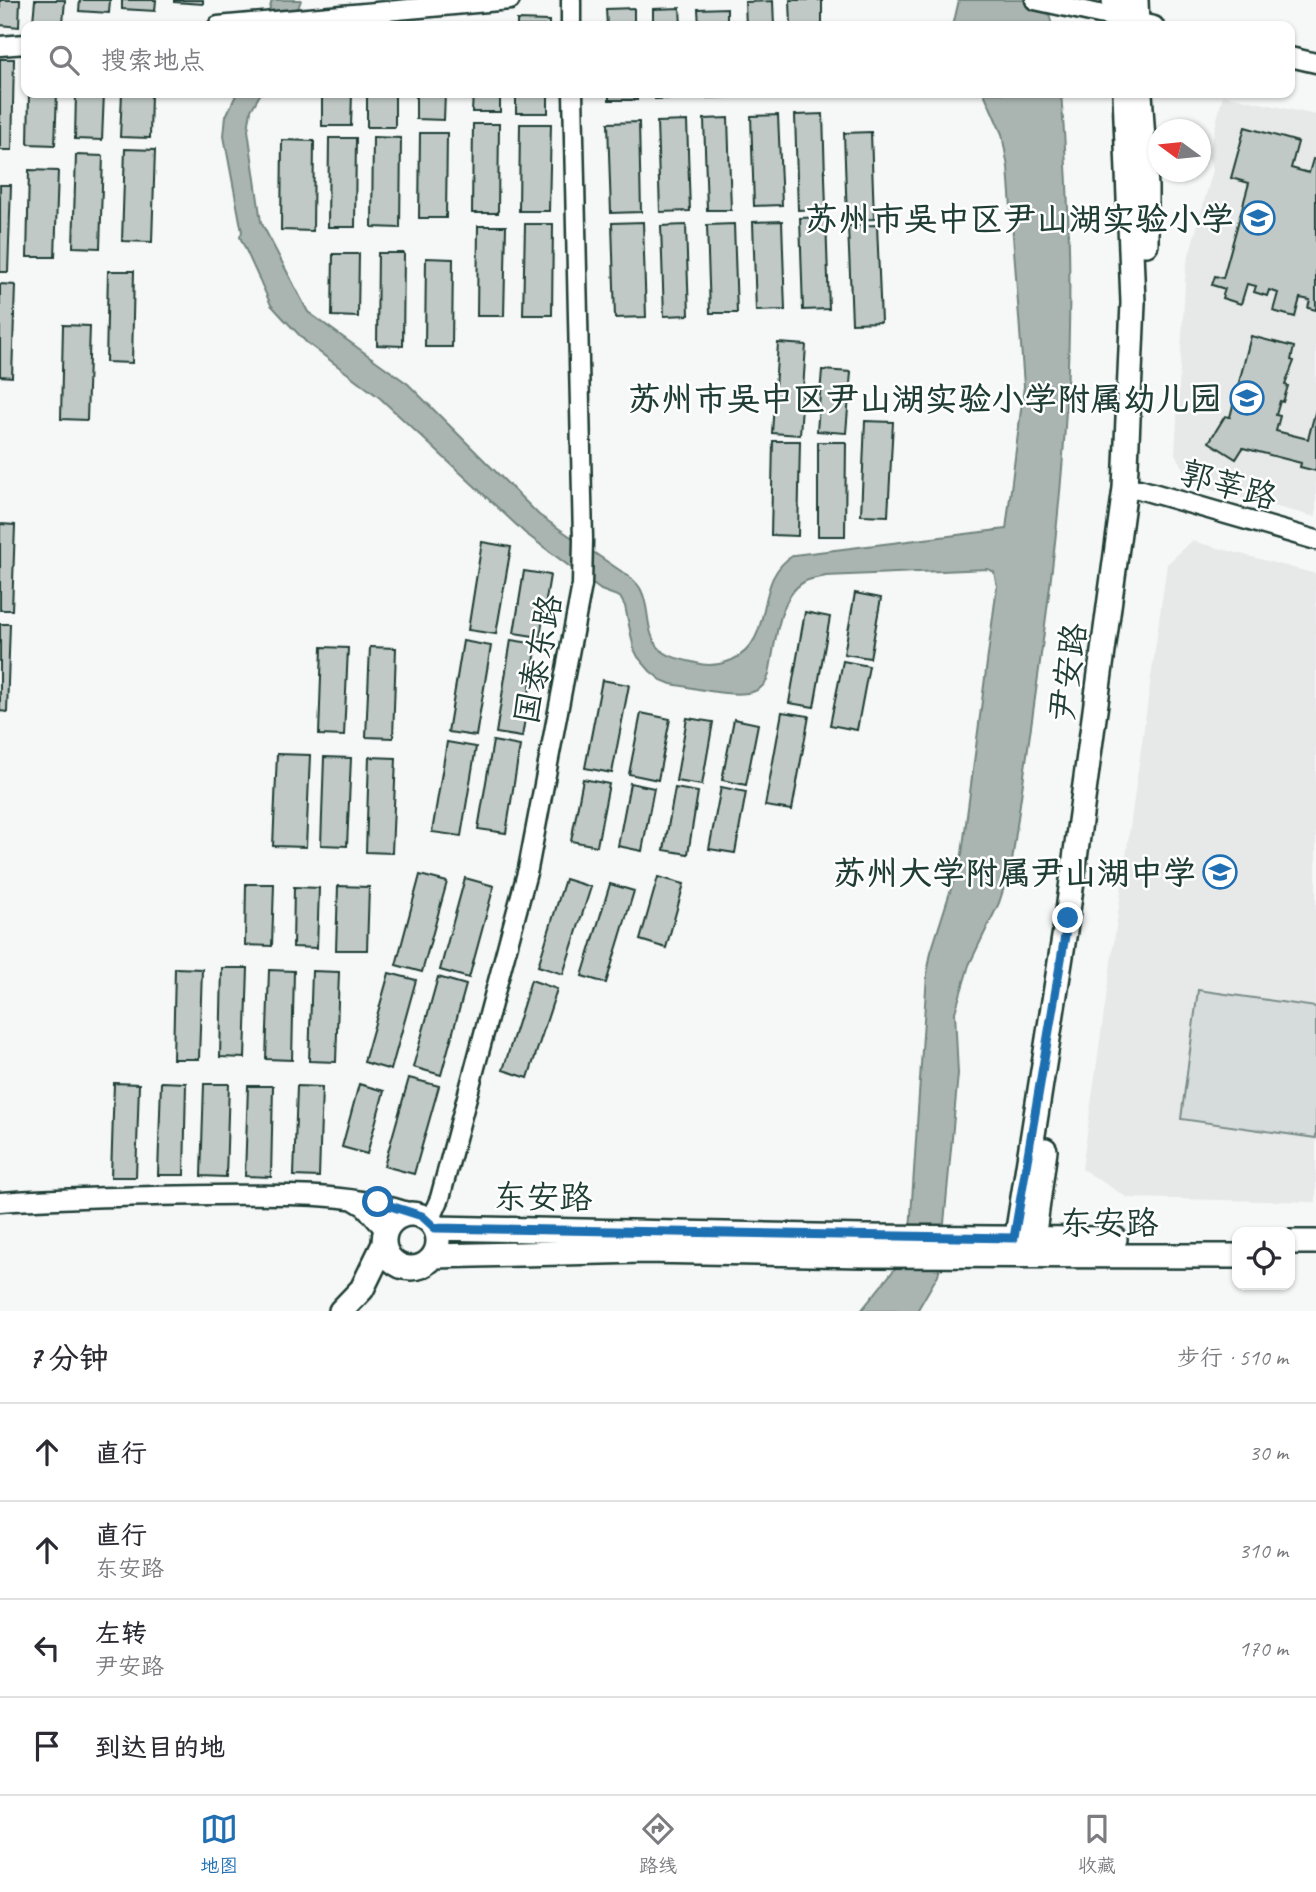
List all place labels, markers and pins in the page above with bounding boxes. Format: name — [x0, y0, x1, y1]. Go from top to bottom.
place label: 苏州市吴中区尹山湖实验小学 — [805, 198, 1234, 240]
school or university icon: 苏州市吴中区尹山湖实验小学 — [1239, 199, 1277, 237]
place label: 苏州市吴中区尹山湖实验小学附属幼儿园 — [628, 378, 1222, 420]
school or university icon: 苏州市吴中区尹山湖实验小学附属幼儿园 — [1228, 379, 1266, 417]
place label: 苏州大学附属尹山湖中学 — [833, 852, 1196, 894]
school or university icon: 苏州大学附属尹山湖中学 — [1201, 853, 1239, 891]

